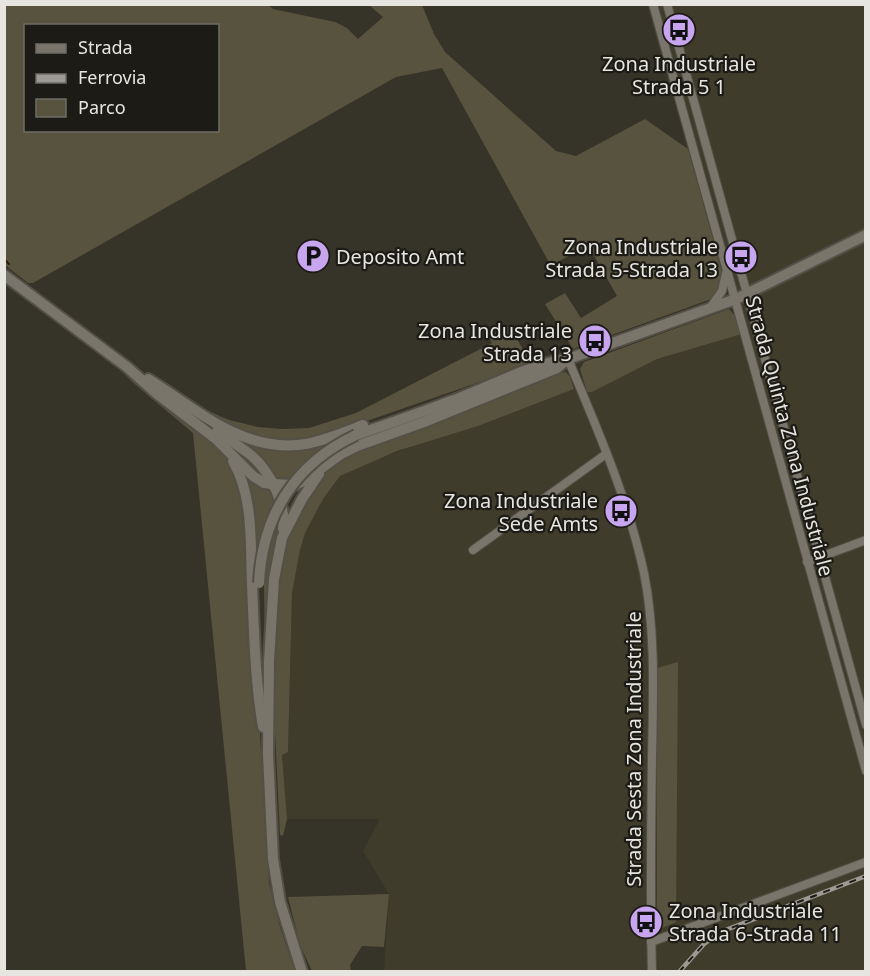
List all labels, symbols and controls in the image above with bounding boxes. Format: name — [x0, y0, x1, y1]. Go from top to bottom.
bus stop icon: Zona Industriale Strada 5 1 — [661, 12, 697, 48]
legend — [24, 24, 219, 132]
text: Strada — [78, 35, 133, 59]
place label: Zona Industriale Strada 5 1 — [602, 50, 756, 100]
text: Ferrovia — [78, 65, 146, 89]
text: Parco — [78, 95, 126, 119]
place label: Zona Industriale Strada 5-Strada 13 — [545, 233, 718, 283]
parking icon: Deposito Amt — [295, 238, 331, 274]
bus stop icon: Zona Industriale Strada 5-Strada 13 — [723, 239, 759, 275]
place label: Deposito Amt — [336, 243, 464, 270]
street label: Strada Quinta Zona Industriale — [740, 293, 840, 579]
place label: Zona Industriale Strada 13 — [418, 317, 572, 367]
bus stop icon: Zona Industriale Strada 13 — [577, 323, 613, 359]
place label: Zona Industriale Sede Amts — [444, 487, 598, 537]
bus stop icon: Zona Industriale Sede Amts — [603, 493, 639, 529]
street label: Strada Sesta Zona Industriale — [620, 611, 647, 887]
place label: Zona Industriale Strada 6-Strada 11 — [669, 897, 842, 947]
bus stop icon: Zona Industriale Strada 6-Strada 11 — [628, 904, 664, 940]

